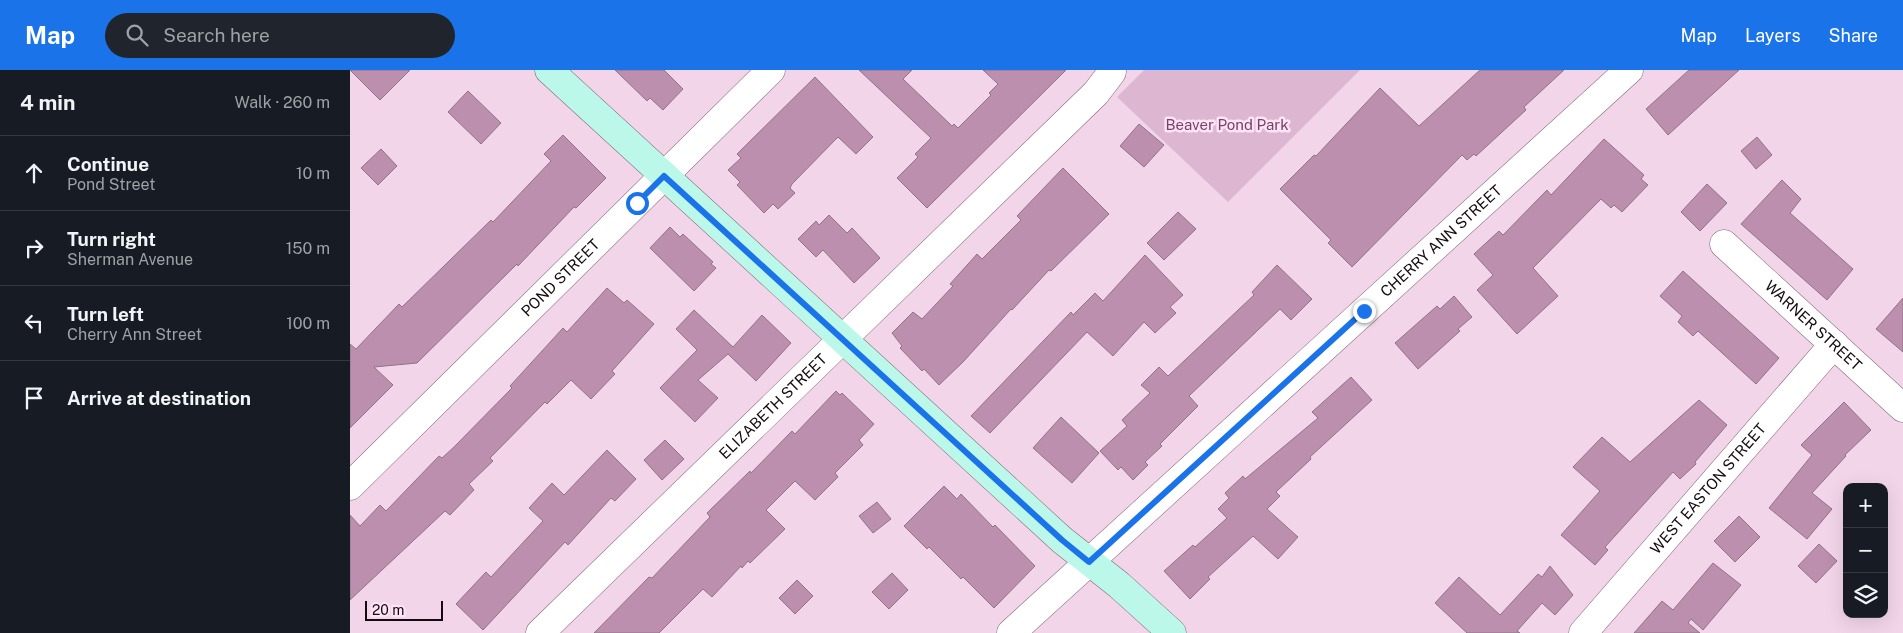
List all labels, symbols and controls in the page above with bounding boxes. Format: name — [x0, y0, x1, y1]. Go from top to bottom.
search box — [105, 13, 455, 58]
text: Map — [25, 21, 75, 49]
icon: search — [123, 21, 151, 49]
text: Search here — [163, 24, 270, 46]
text: Map — [1681, 25, 1717, 46]
text: Layers — [1745, 25, 1801, 46]
text: Share — [1829, 25, 1878, 46]
text: 4 min — [20, 90, 75, 115]
text: Walk · 260 m — [235, 93, 330, 112]
park label: Beaver Pond Park — [1165, 116, 1289, 133]
text: Continue — [67, 153, 149, 175]
icon: ahead — [20, 159, 48, 187]
text: 10 m — [296, 164, 330, 183]
text: Pond Street — [67, 175, 156, 194]
street label: CHERRY ANN STREET — [1377, 181, 1505, 300]
route start — [626, 192, 649, 215]
text: Turn right — [67, 228, 156, 250]
icon: right — [20, 234, 48, 262]
street label: POND STREET — [518, 235, 603, 320]
text: 150 m — [286, 239, 330, 258]
text: Sherman Avenue — [67, 250, 193, 269]
street label: WARNER STREET — [1762, 277, 1865, 374]
route end — [1353, 300, 1376, 323]
text: Turn left — [67, 303, 144, 325]
icon: left — [20, 309, 48, 337]
text: 100 m — [286, 314, 330, 333]
text: Cherry Ann Street — [67, 325, 202, 344]
street label: ELIZABETH STREET — [716, 350, 830, 462]
icon: arrive — [20, 384, 48, 412]
text: Arrive at destination — [67, 387, 251, 409]
street label: WEST EASTON STREET — [1647, 420, 1769, 557]
map controls — [1843, 483, 1888, 618]
button: + — [1843, 483, 1888, 528]
button: − — [1843, 528, 1888, 573]
button: layers — [1843, 573, 1888, 618]
scale bar — [365, 598, 442, 621]
text: 20 m — [372, 602, 404, 618]

